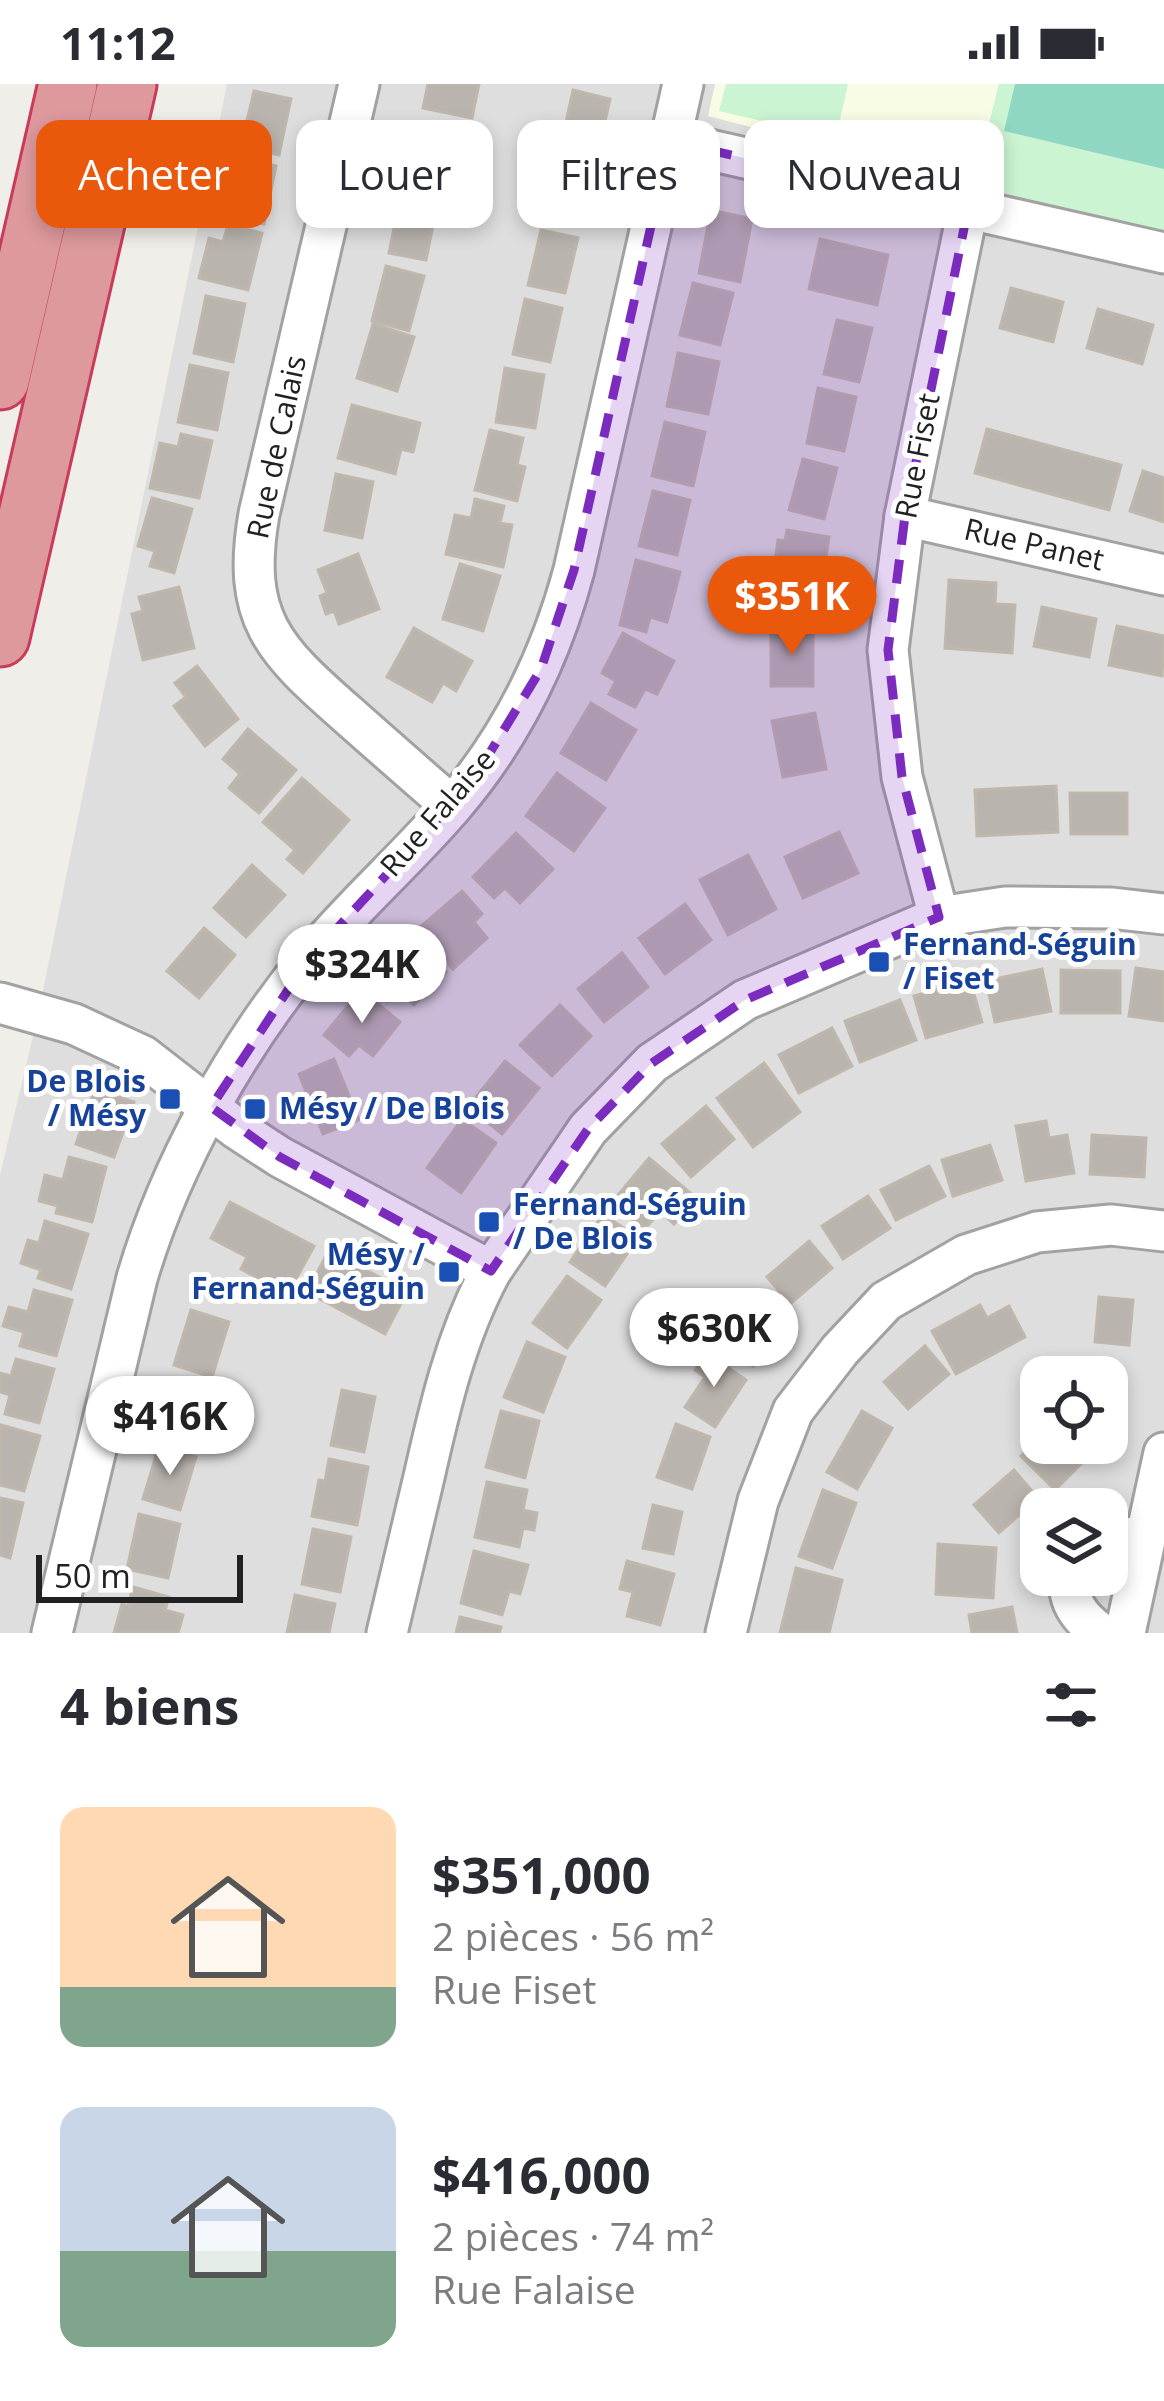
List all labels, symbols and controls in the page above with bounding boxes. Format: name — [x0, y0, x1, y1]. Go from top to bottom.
text: 11:12 — [60, 12, 176, 73]
chip: Acheter — [36, 120, 272, 228]
chip: Louer — [296, 120, 493, 228]
chip: Filtres — [517, 120, 720, 228]
chip: Nouveau — [744, 120, 1004, 228]
street label: Rue de Calais — [236, 351, 315, 542]
street label: Rue Fiset — [884, 390, 949, 522]
street label: Rue Panet — [960, 508, 1108, 580]
pin: $351K — [708, 556, 876, 658]
text: $351K — [734, 568, 850, 621]
street label: Rue Falaise — [370, 739, 504, 885]
place label: Fernand-Séguin / Fiset — [903, 923, 1137, 998]
pin: $324K — [278, 924, 446, 1026]
text: $324K — [304, 936, 420, 989]
marker: Fernand-Séguin / Fiset — [866, 949, 892, 975]
place label: De Blois / Mésy — [26, 1060, 147, 1135]
marker: De Blois / Mésy — [157, 1086, 183, 1112]
place label: Mésy / De Blois — [279, 1087, 505, 1128]
marker: Mésy / De Blois — [242, 1096, 268, 1122]
place label: Fernand-Séguin / De Blois — [513, 1183, 747, 1258]
marker: Fernand-Séguin / De Blois — [476, 1209, 502, 1235]
place label: Mésy / Fernand-Séguin — [191, 1233, 426, 1308]
marker: Mésy / Fernand-Séguin — [436, 1259, 462, 1285]
pin: $630K — [630, 1288, 798, 1390]
text: $630K — [656, 1300, 772, 1353]
map controls — [1020, 1356, 1128, 1596]
button: locate — [1020, 1356, 1128, 1464]
pin: $416K — [86, 1376, 254, 1478]
text: $416K — [112, 1388, 228, 1441]
button: layers — [1020, 1488, 1128, 1596]
scale bar — [36, 1549, 243, 1602]
text: 50 m — [54, 1553, 131, 1598]
text: 4 biens — [60, 1670, 239, 1740]
icon: filters — [1038, 1672, 1104, 1738]
text: $351,000 — [432, 1839, 651, 1909]
icon: home — [156, 1855, 300, 1999]
text: 2 pièces · 56 m² — [432, 1909, 714, 1962]
text: Rue Fiset — [432, 1962, 596, 2015]
text: $416,000 — [432, 2139, 651, 2209]
icon: home — [156, 2155, 300, 2299]
text: 2 pièces · 74 m² — [432, 2209, 714, 2262]
text: Rue Falaise — [432, 2262, 636, 2315]

